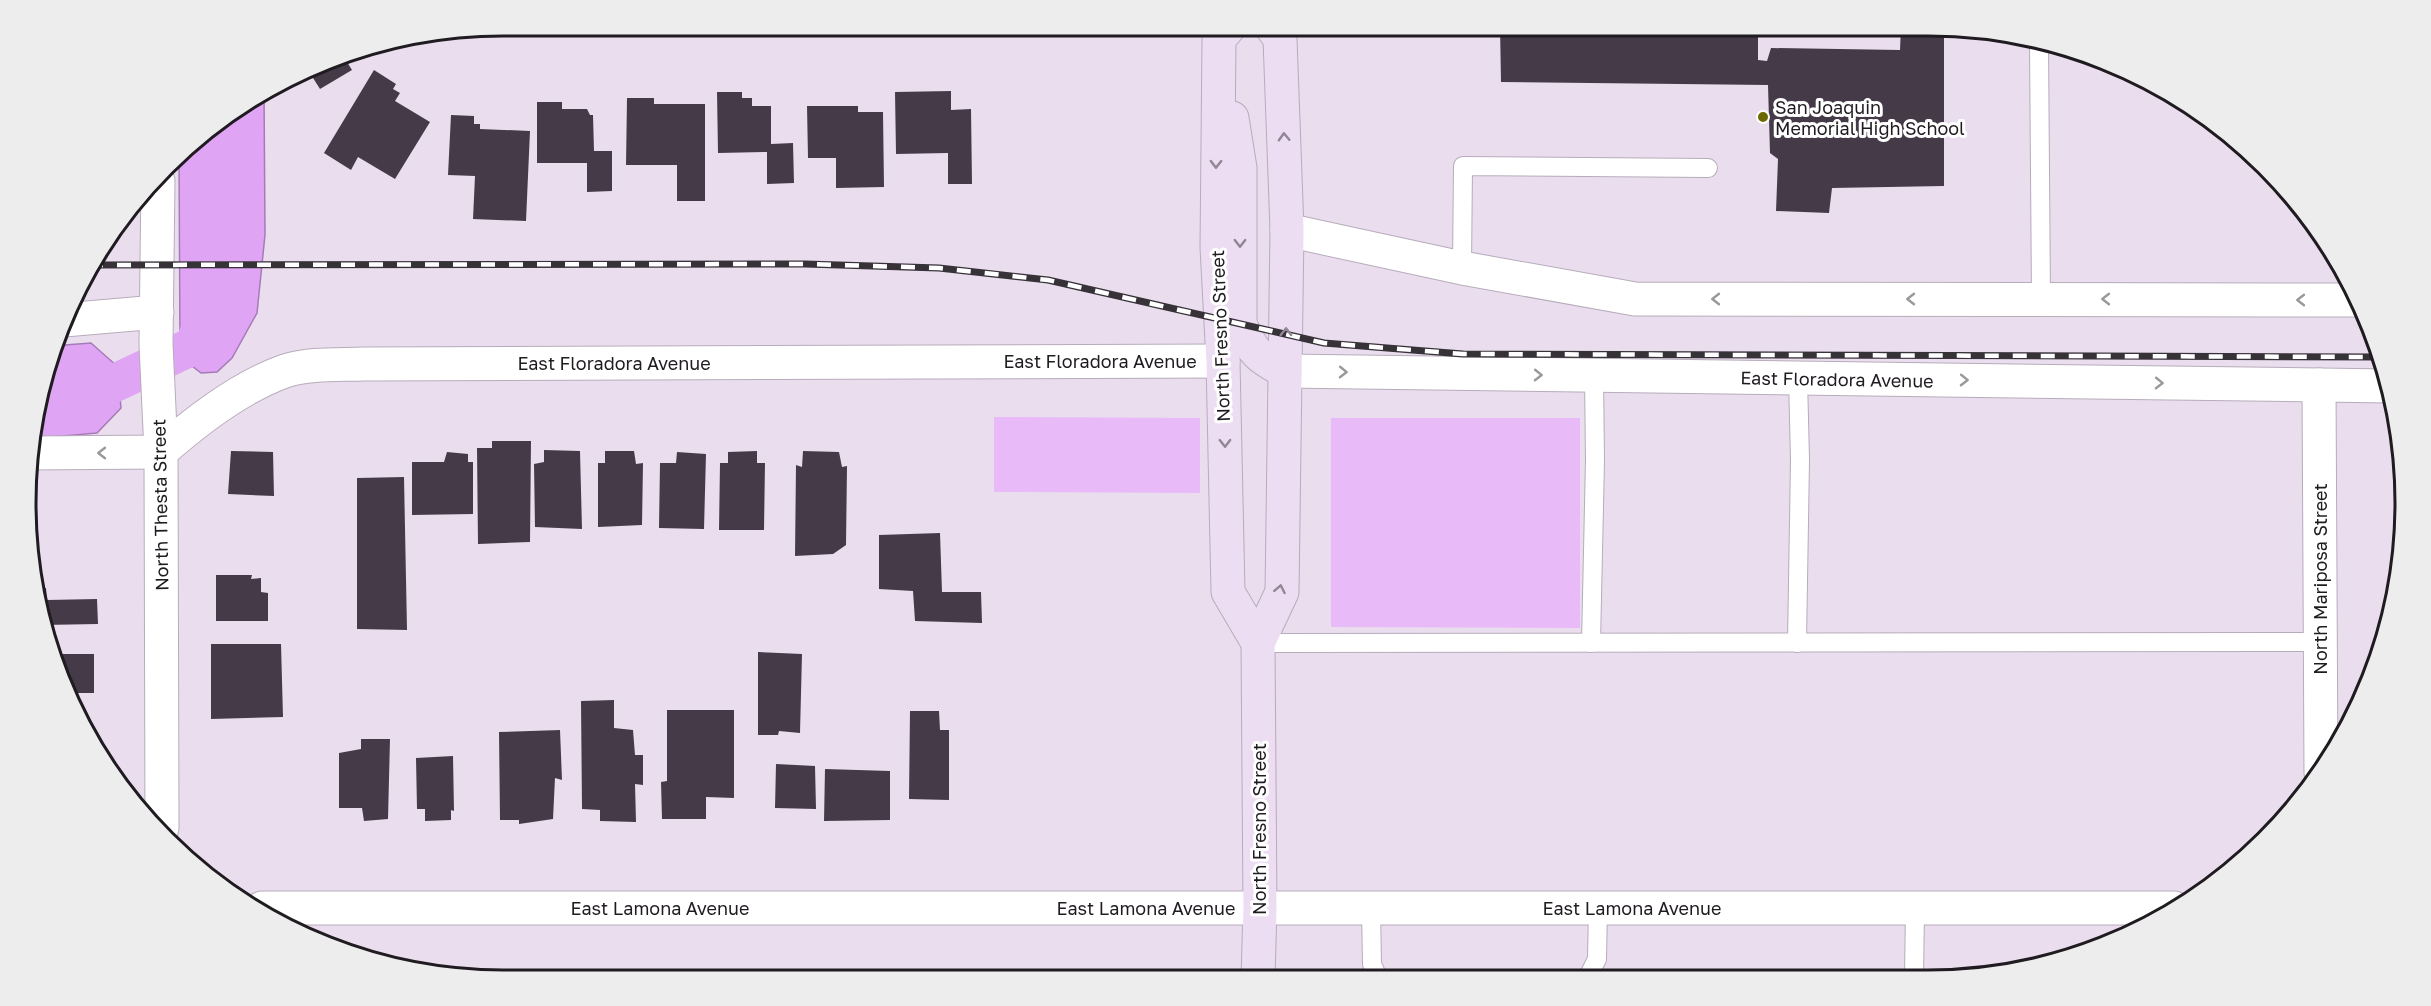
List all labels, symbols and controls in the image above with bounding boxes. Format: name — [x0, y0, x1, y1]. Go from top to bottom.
place label: San Joaquin Memorial High School — [1775, 96, 1965, 139]
marker: San Joaquin Memorial High School — [1756, 110, 1770, 124]
one-way arrow — [1277, 133, 1290, 142]
one-way arrow — [1210, 160, 1222, 169]
one-way arrow — [1234, 239, 1246, 248]
street label: North Fresno Street — [1206, 250, 1234, 422]
one-way arrow — [1711, 293, 1720, 305]
one-way arrow — [1906, 293, 1915, 305]
one-way arrow — [2101, 293, 2110, 305]
one-way arrow — [2296, 294, 2305, 306]
one-way arrow — [1280, 327, 1293, 336]
street label: East Floradora Avenue — [1003, 350, 1197, 372]
street label: East Floradora Avenue — [517, 352, 711, 374]
one-way arrow — [1339, 365, 1348, 378]
street label: East Floradora Avenue — [1740, 366, 1934, 392]
one-way arrow — [1534, 368, 1543, 381]
one-way arrow — [1960, 374, 1969, 386]
one-way arrow — [2155, 377, 2164, 389]
street label: North Thesta Street — [148, 419, 172, 591]
one-way arrow — [1218, 438, 1231, 447]
one-way arrow — [98, 447, 107, 459]
street label: North Mariposa Street — [2309, 483, 2331, 675]
one-way arrow — [1273, 585, 1286, 595]
street label: North Fresno Street — [1248, 743, 1270, 915]
street label: East Lamona Avenue — [571, 897, 749, 919]
street label: East Lamona Avenue — [1057, 897, 1235, 919]
street label: East Lamona Avenue — [1543, 897, 1721, 919]

